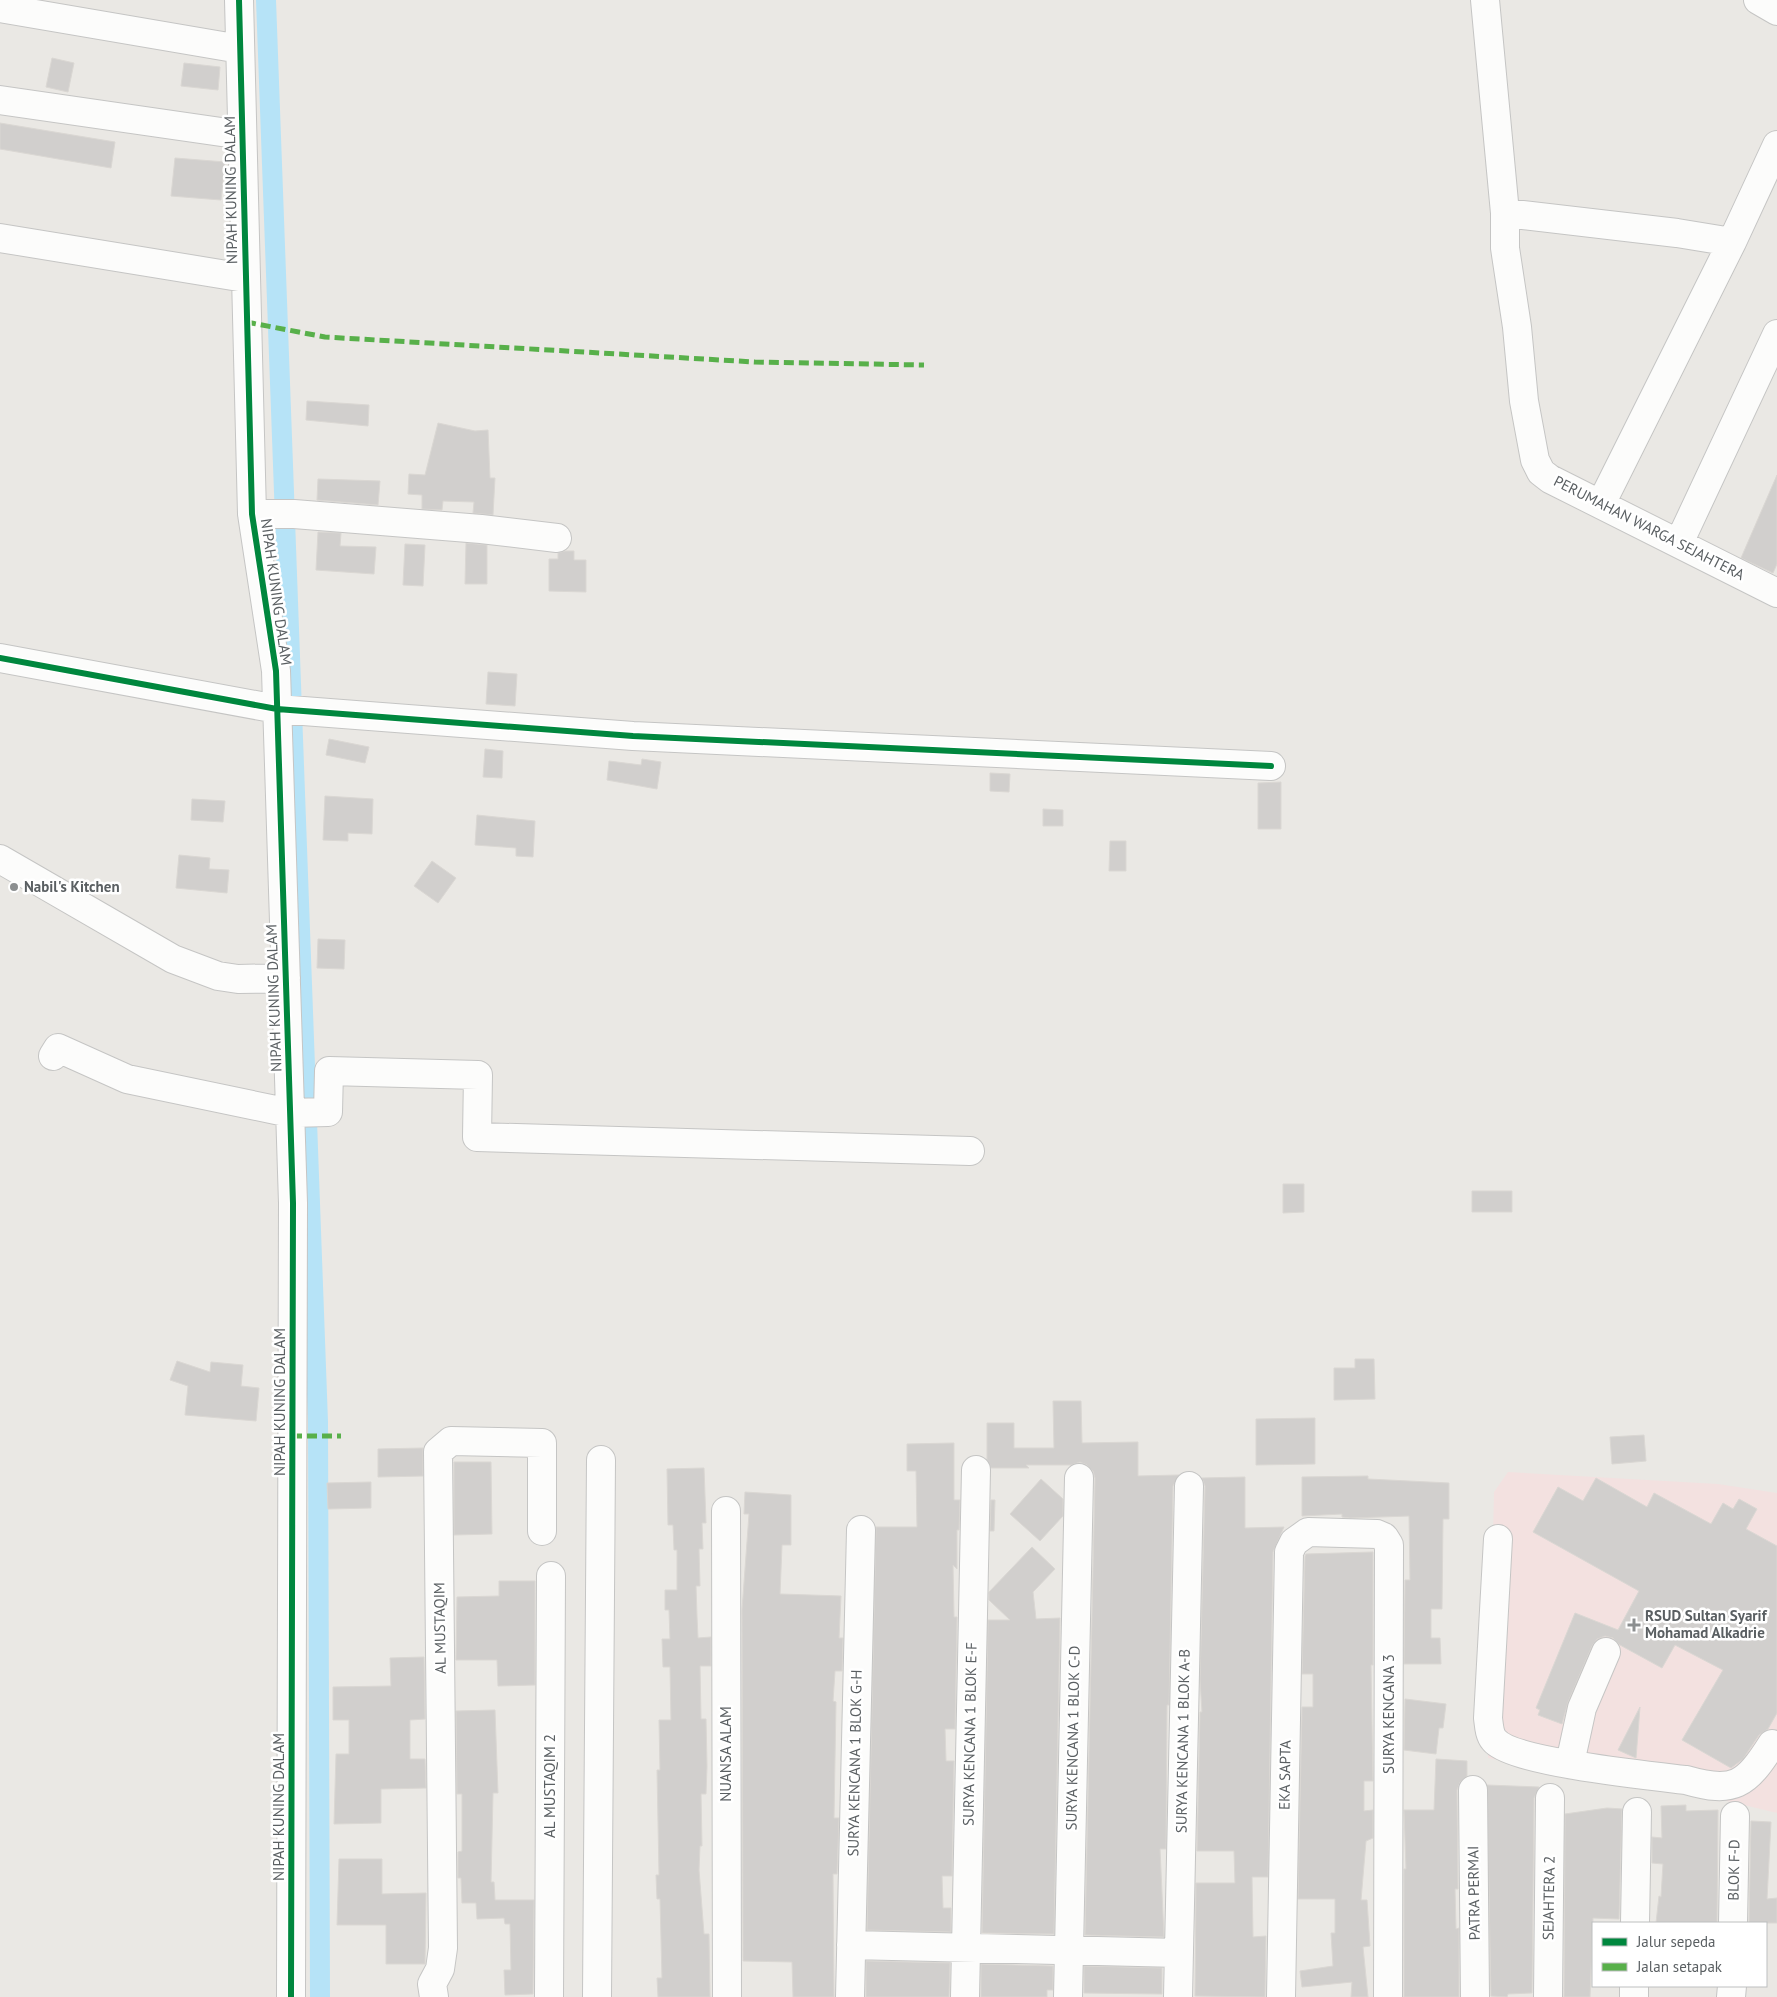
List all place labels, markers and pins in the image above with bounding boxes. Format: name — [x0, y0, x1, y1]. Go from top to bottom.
place label: Nabil's Kitchen — [24, 877, 120, 896]
marker: Nabil's Kitchen — [8, 881, 20, 893]
place label: RSUD Sultan Syarif Mohamad Alkadrie — [1645, 1606, 1768, 1642]
marker: RSUD Sultan Syarif Mohamad Alkadrie — [1627, 1618, 1641, 1632]

